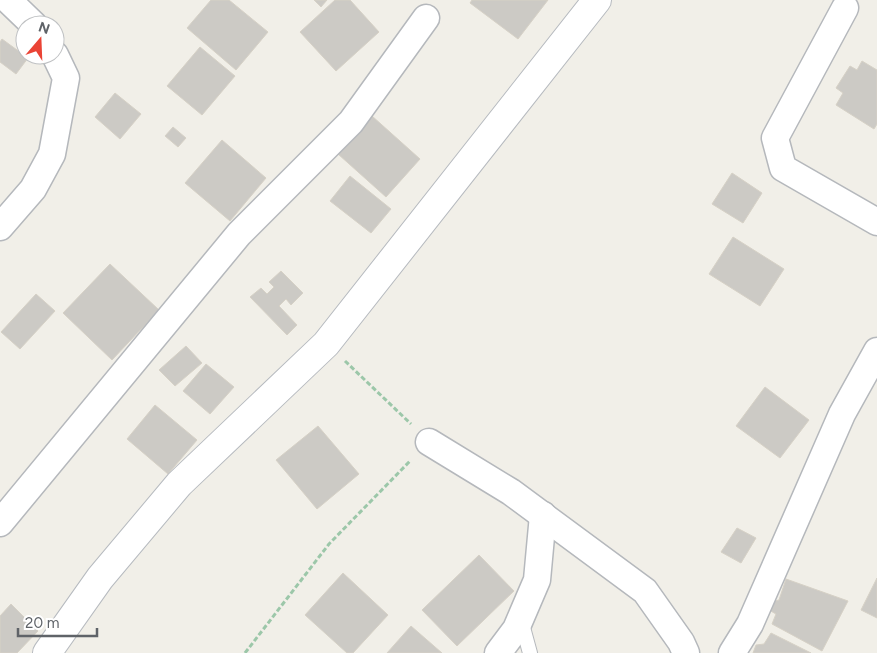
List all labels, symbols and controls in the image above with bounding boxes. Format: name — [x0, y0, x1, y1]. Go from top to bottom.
north arrow — [15, 15, 65, 65]
text: N — [36, 18, 52, 38]
scale bar — [18, 606, 96, 638]
text: 20 m — [25, 614, 59, 632]

